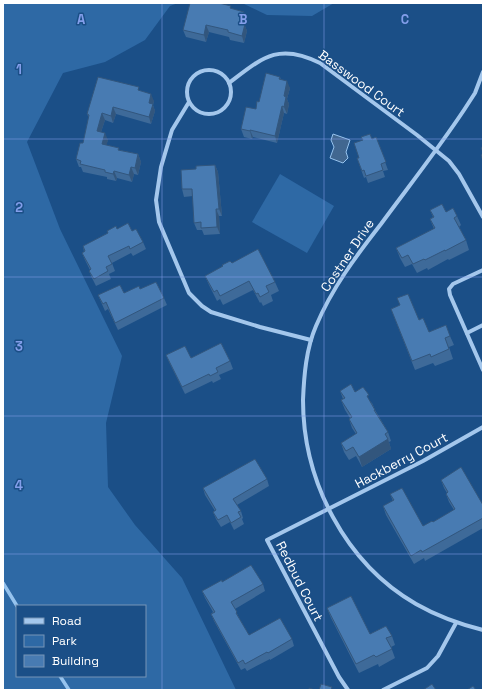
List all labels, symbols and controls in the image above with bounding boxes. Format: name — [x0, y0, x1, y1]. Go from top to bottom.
text: A — [77, 11, 86, 28]
text: B — [239, 11, 248, 28]
text: C — [401, 11, 409, 28]
street label: Basswood Court — [315, 46, 408, 121]
text: 1 — [16, 61, 22, 78]
text: 2 — [15, 199, 23, 216]
street label: Costner Drive — [317, 216, 378, 295]
text: 3 — [15, 338, 23, 355]
street label: Hackberry Court — [352, 429, 451, 492]
text: 4 — [15, 477, 23, 494]
street label: Redbud Court — [272, 538, 327, 624]
legend — [16, 605, 146, 677]
text: Road — [52, 613, 81, 629]
text: Park — [52, 633, 77, 649]
text: Building — [52, 653, 99, 669]

